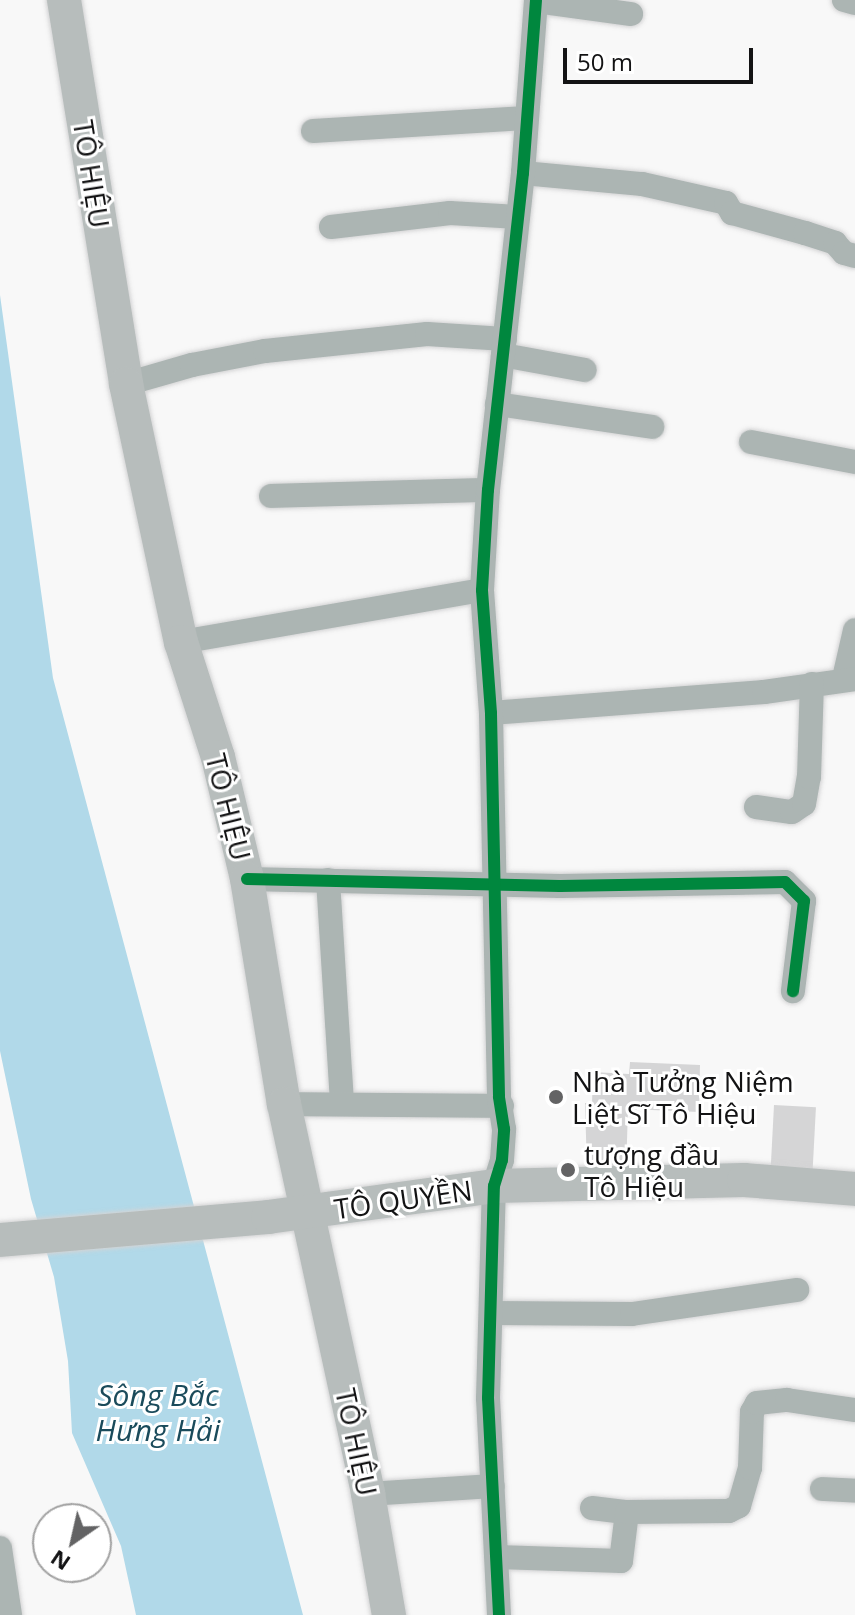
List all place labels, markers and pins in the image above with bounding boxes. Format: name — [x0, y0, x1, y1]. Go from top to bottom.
place label: Nhà Tưởng Niệm Liệt Sĩ Tô Hiệu — [572, 1064, 794, 1130]
marker: Nhà Tưởng Niệm Liệt Sĩ Tô Hiệu — [547, 1088, 565, 1106]
place label: tượng đầu Tô Hiệu — [584, 1137, 719, 1203]
marker: tượng đầu Tô Hiệu — [559, 1161, 577, 1179]

